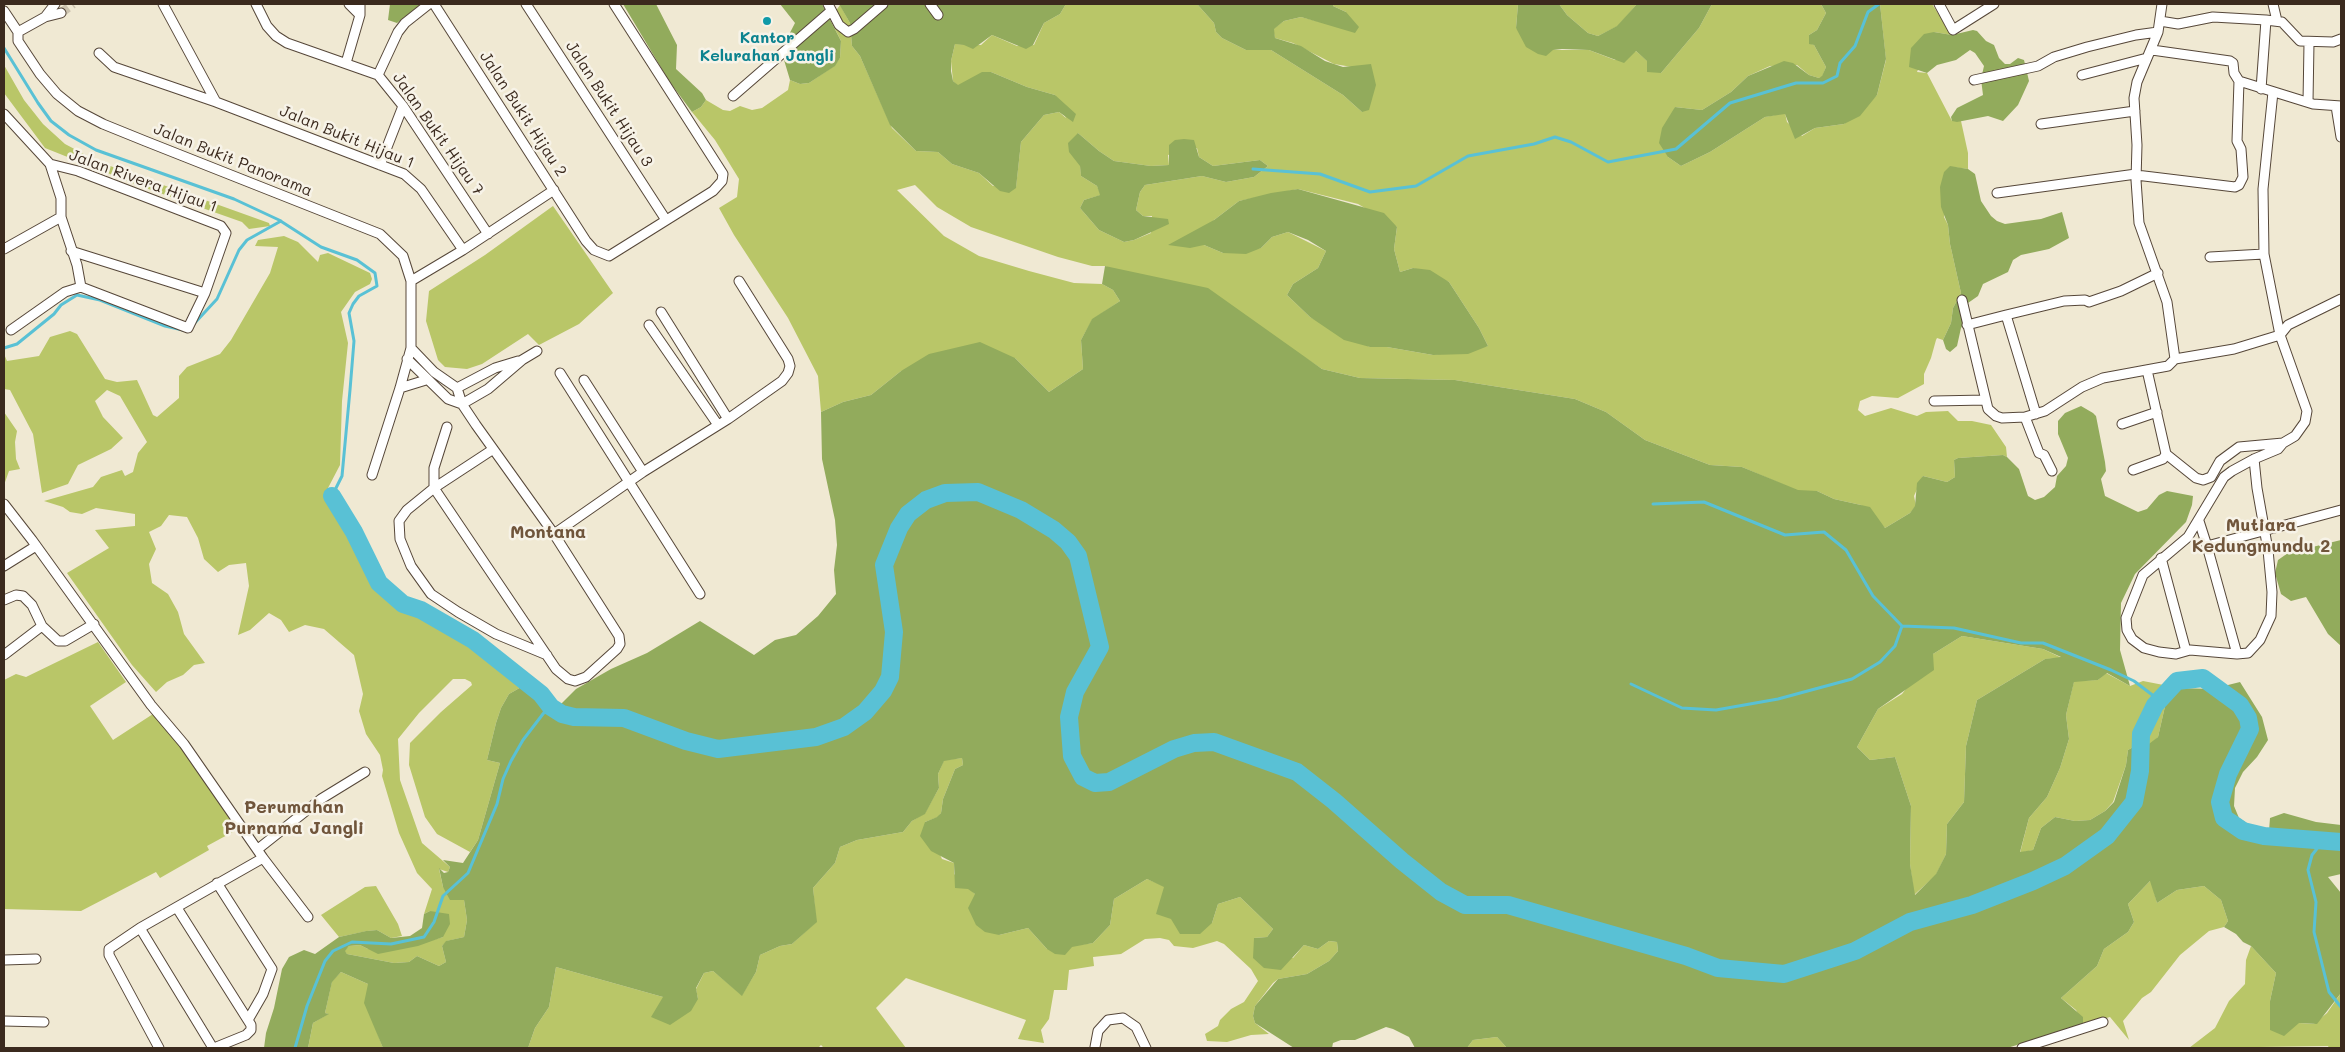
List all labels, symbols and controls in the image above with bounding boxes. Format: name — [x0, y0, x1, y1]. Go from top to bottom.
marker: Kantor Kelurahan Jangli — [761, 15, 773, 27]
place label: Kantor Kelurahan Jangli — [700, 28, 834, 66]
street label: Jalan Bukit Hijau 3 — [561, 38, 657, 170]
street label: Jalan Bukit Hijau 2 — [475, 48, 571, 180]
street label: Jalan Bukit Hijau 7 — [388, 69, 488, 199]
street label: Jalan Bukit Hijau 1 — [277, 101, 417, 173]
street label: Jalan Bukit Panorama — [151, 119, 315, 201]
street label: Jalan Rivera Hijau 1 — [66, 145, 220, 217]
district label: Mutiara Kedungmundu 2 — [2192, 514, 2330, 556]
district label: Montana — [510, 521, 586, 543]
district label: Perumahan Purnama Jangli — [224, 796, 364, 839]

